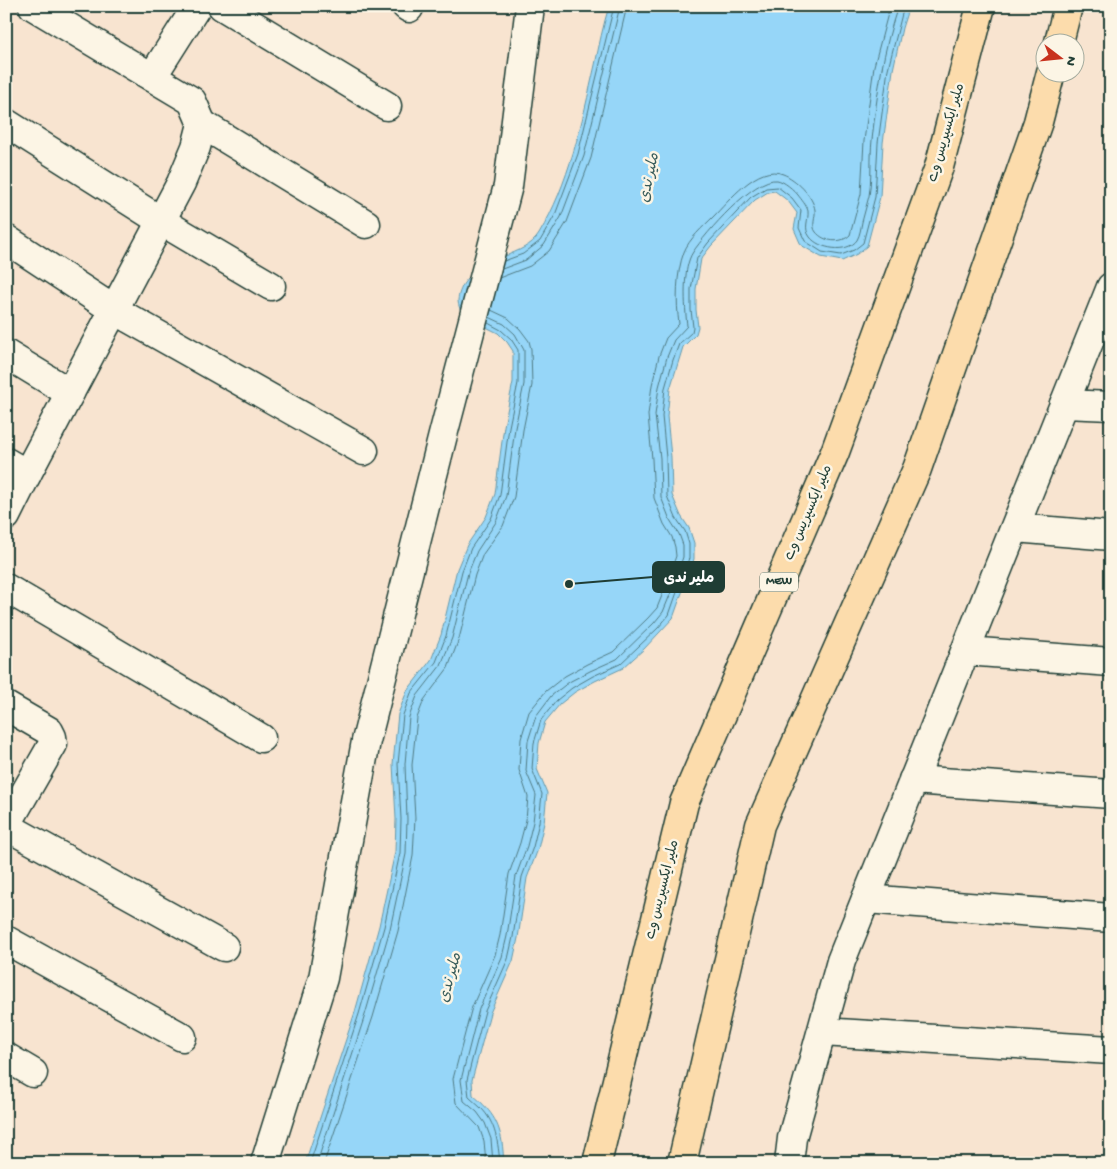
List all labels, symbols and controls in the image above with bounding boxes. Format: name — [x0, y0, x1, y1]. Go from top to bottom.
north arrow — [1034, 32, 1084, 82]
text: N — [1061, 54, 1080, 68]
street label: ملیر ایکسپریس وے — [925, 82, 969, 184]
water label: ملیر ندی — [636, 151, 664, 205]
street label: ملیر ایکسپریس وے — [781, 463, 837, 563]
callout: ملیر ندی — [653, 562, 724, 592]
text: ملیر ندی — [664, 570, 714, 588]
road number: MEW — [760, 572, 798, 592]
street label: ملیر ایکسپریس وے — [642, 838, 684, 942]
water label: ملیر ندی — [436, 951, 466, 1005]

